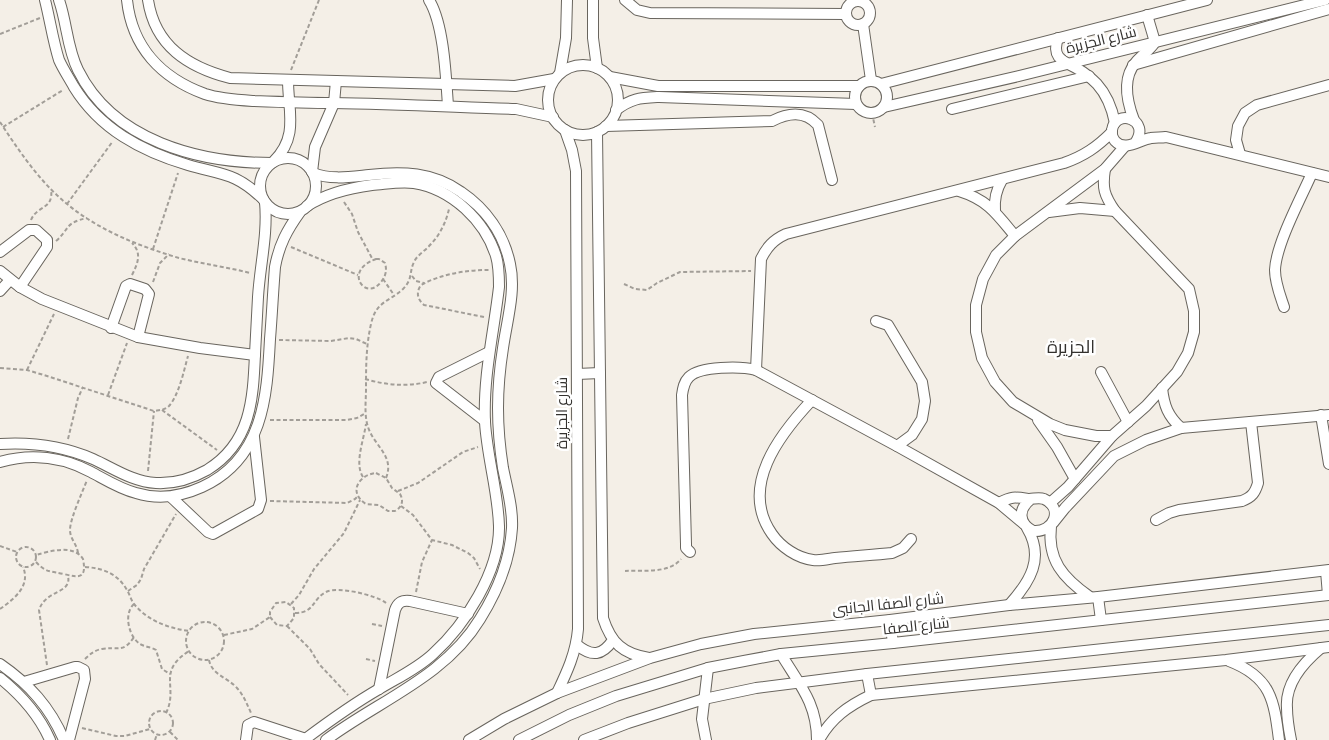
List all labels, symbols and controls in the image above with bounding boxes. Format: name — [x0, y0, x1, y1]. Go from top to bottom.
street label: شارع الجزيرة — [1063, 21, 1139, 59]
district label: الجزيرة — [1047, 334, 1095, 358]
street label: شارع الجزيرة — [551, 377, 573, 449]
street label: شارع الصفا الجانبى — [831, 587, 945, 621]
street label: شارع الصفا — [882, 612, 950, 640]

